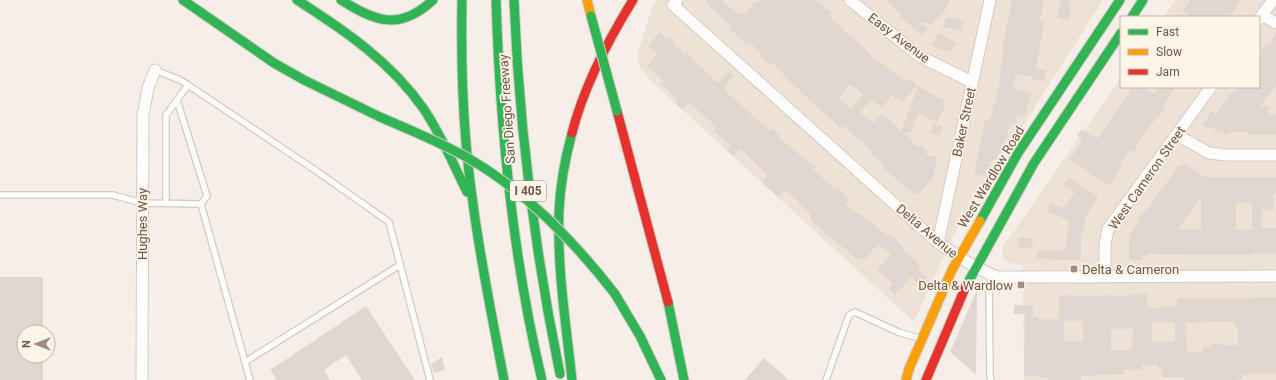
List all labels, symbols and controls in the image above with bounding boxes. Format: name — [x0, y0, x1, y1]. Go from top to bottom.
street label: Easy Avenue — [865, 10, 933, 66]
legend — [1120, 16, 1260, 88]
text: Fast — [1156, 25, 1179, 39]
text: Slow — [1156, 45, 1182, 59]
street label: San Diego Freeway — [496, 54, 518, 164]
text: Jam — [1156, 65, 1180, 79]
street label: Baker Street — [949, 86, 979, 158]
street label: West Wardlow Road — [955, 123, 1027, 231]
street label: West Cameron Street — [1106, 123, 1188, 233]
road number: I 405 — [510, 181, 546, 201]
street label: Hughes Way — [135, 188, 150, 260]
street label: Delta Avenue — [893, 201, 961, 261]
place label: Delta & Cameron — [1082, 262, 1179, 277]
marker: Delta & Cameron — [1069, 264, 1079, 274]
place label: Delta & Wardlow — [918, 278, 1013, 293]
marker: Delta & Wardlow — [1016, 280, 1026, 290]
north arrow — [16, 324, 56, 364]
text: N — [20, 340, 33, 348]

